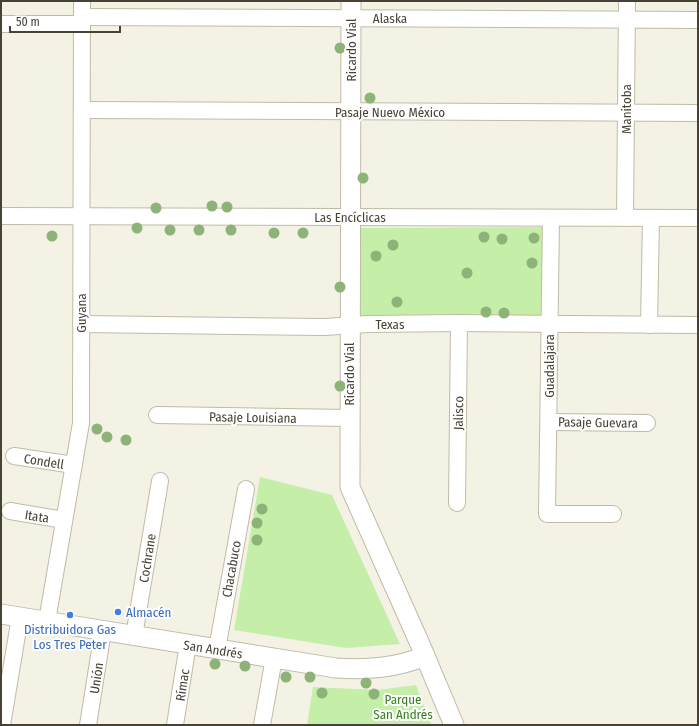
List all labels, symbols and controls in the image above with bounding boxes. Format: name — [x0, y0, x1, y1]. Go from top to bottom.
scale bar — [10, 8, 120, 34]
street label: Alaska — [373, 11, 407, 26]
text: 50 m — [16, 15, 40, 29]
street label: Ricardo Vial — [344, 18, 359, 81]
street label: Manitoba — [619, 84, 634, 134]
street label: Pasaje Nuevo México — [335, 105, 445, 120]
street label: Las Encíclicas — [314, 210, 386, 225]
street label: Guyana — [74, 293, 89, 333]
street label: Texas — [376, 317, 405, 332]
street label: Guadalajara — [542, 334, 557, 398]
street label: Ricardo Vial — [342, 342, 357, 405]
street label: Jalisco — [451, 396, 466, 430]
street label: Pasaje Louisiana — [209, 409, 297, 426]
street label: Pasaje Guevara — [558, 414, 638, 431]
street label: Condell — [23, 451, 66, 472]
street label: Itata — [24, 507, 50, 526]
street label: Cochrane — [136, 533, 159, 584]
street label: Chacabuco — [219, 539, 244, 599]
place label: Almacén — [126, 605, 171, 620]
marker: Almacén — [113, 607, 123, 617]
marker: Distribuidora Gas Los Tres Peter — [65, 610, 75, 620]
place label: Distribuidora Gas Los Tres Peter — [24, 622, 116, 652]
street label: San Andrés — [182, 637, 244, 662]
street label: Unión — [87, 661, 106, 695]
street label: Rímac — [173, 668, 192, 702]
park label: Parque San Andrés — [373, 692, 433, 722]

